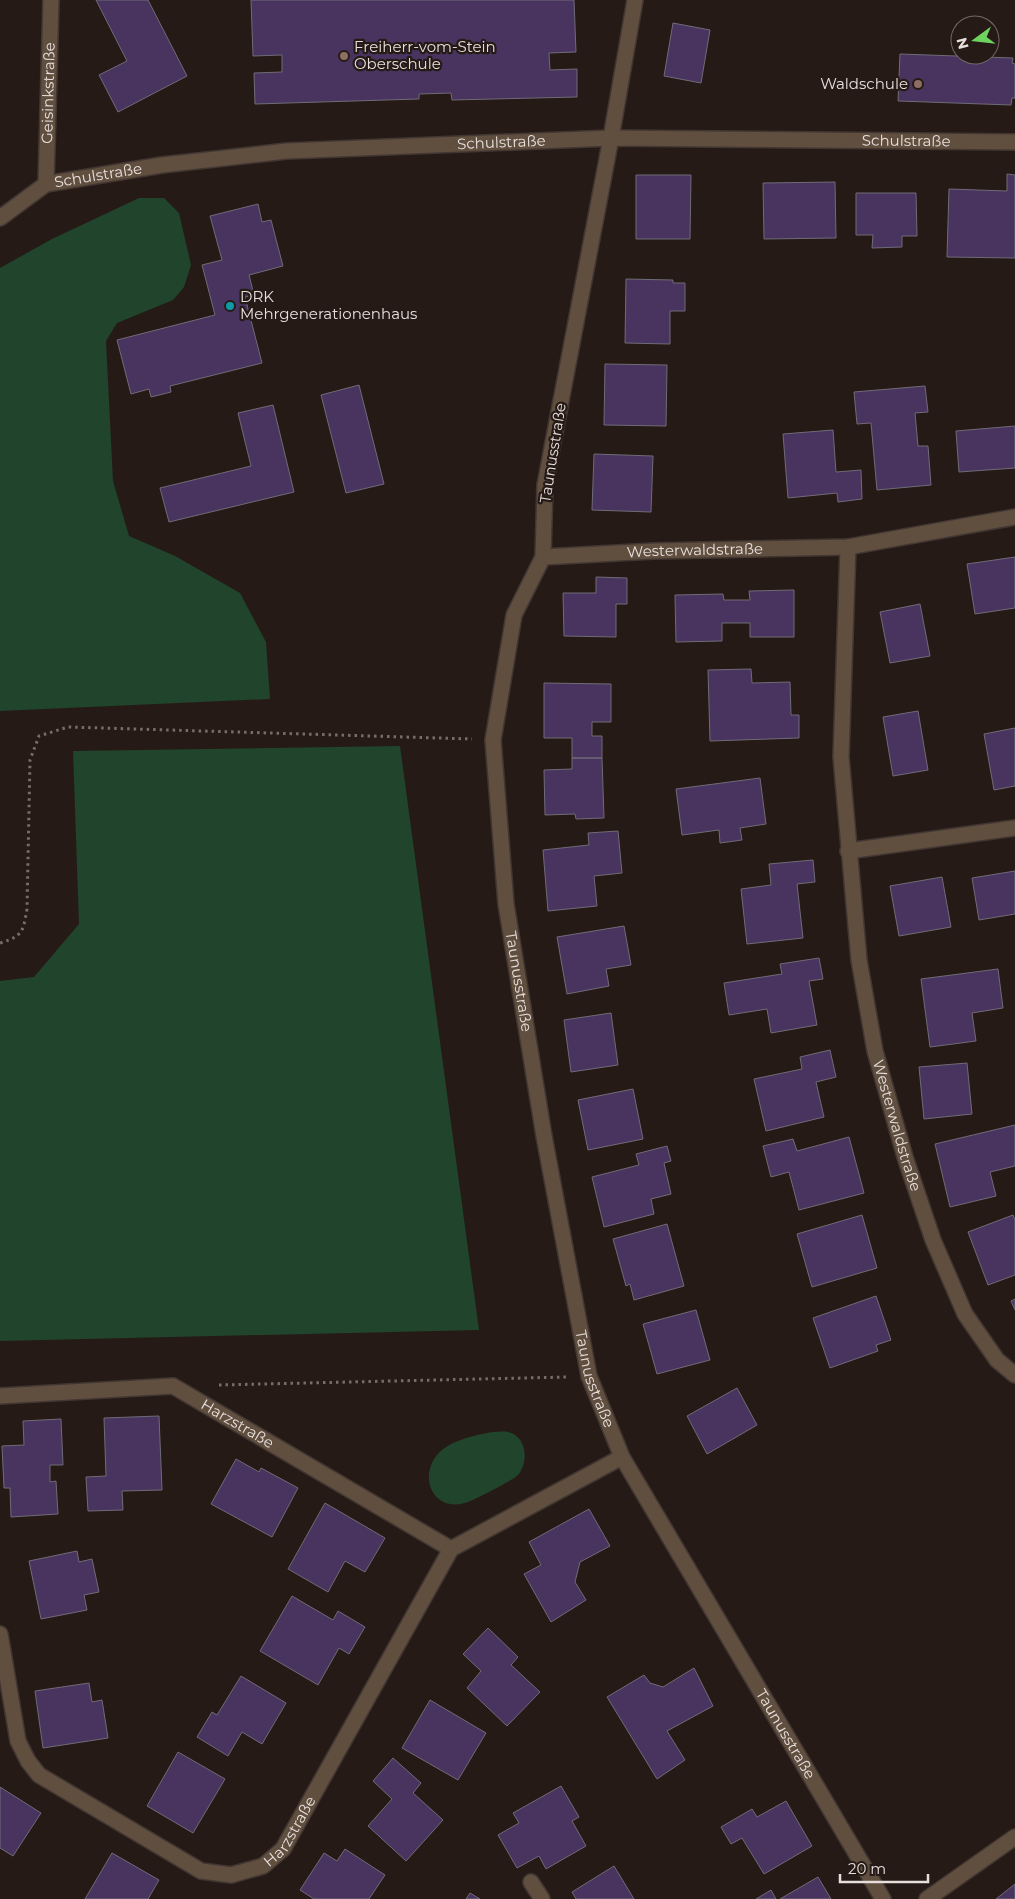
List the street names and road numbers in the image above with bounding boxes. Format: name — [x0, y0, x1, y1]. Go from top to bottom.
street label: Geisinkstraße — [37, 42, 59, 144]
street label: Schulstraße — [862, 130, 951, 150]
street label: Schulstraße — [457, 131, 546, 153]
street label: Schulstraße — [53, 158, 143, 192]
street label: Taunusstraße — [535, 401, 570, 504]
street label: Westerwaldstraße — [626, 539, 763, 561]
street label: Taunusstraße — [502, 930, 537, 1033]
street label: Westerwaldstraße — [869, 1058, 926, 1194]
street label: Taunusstraße — [572, 1329, 619, 1430]
street label: Harzstraße — [198, 1395, 278, 1452]
street label: Taunusstraße — [752, 1685, 820, 1782]
street label: Harzstraße — [259, 1793, 320, 1870]

